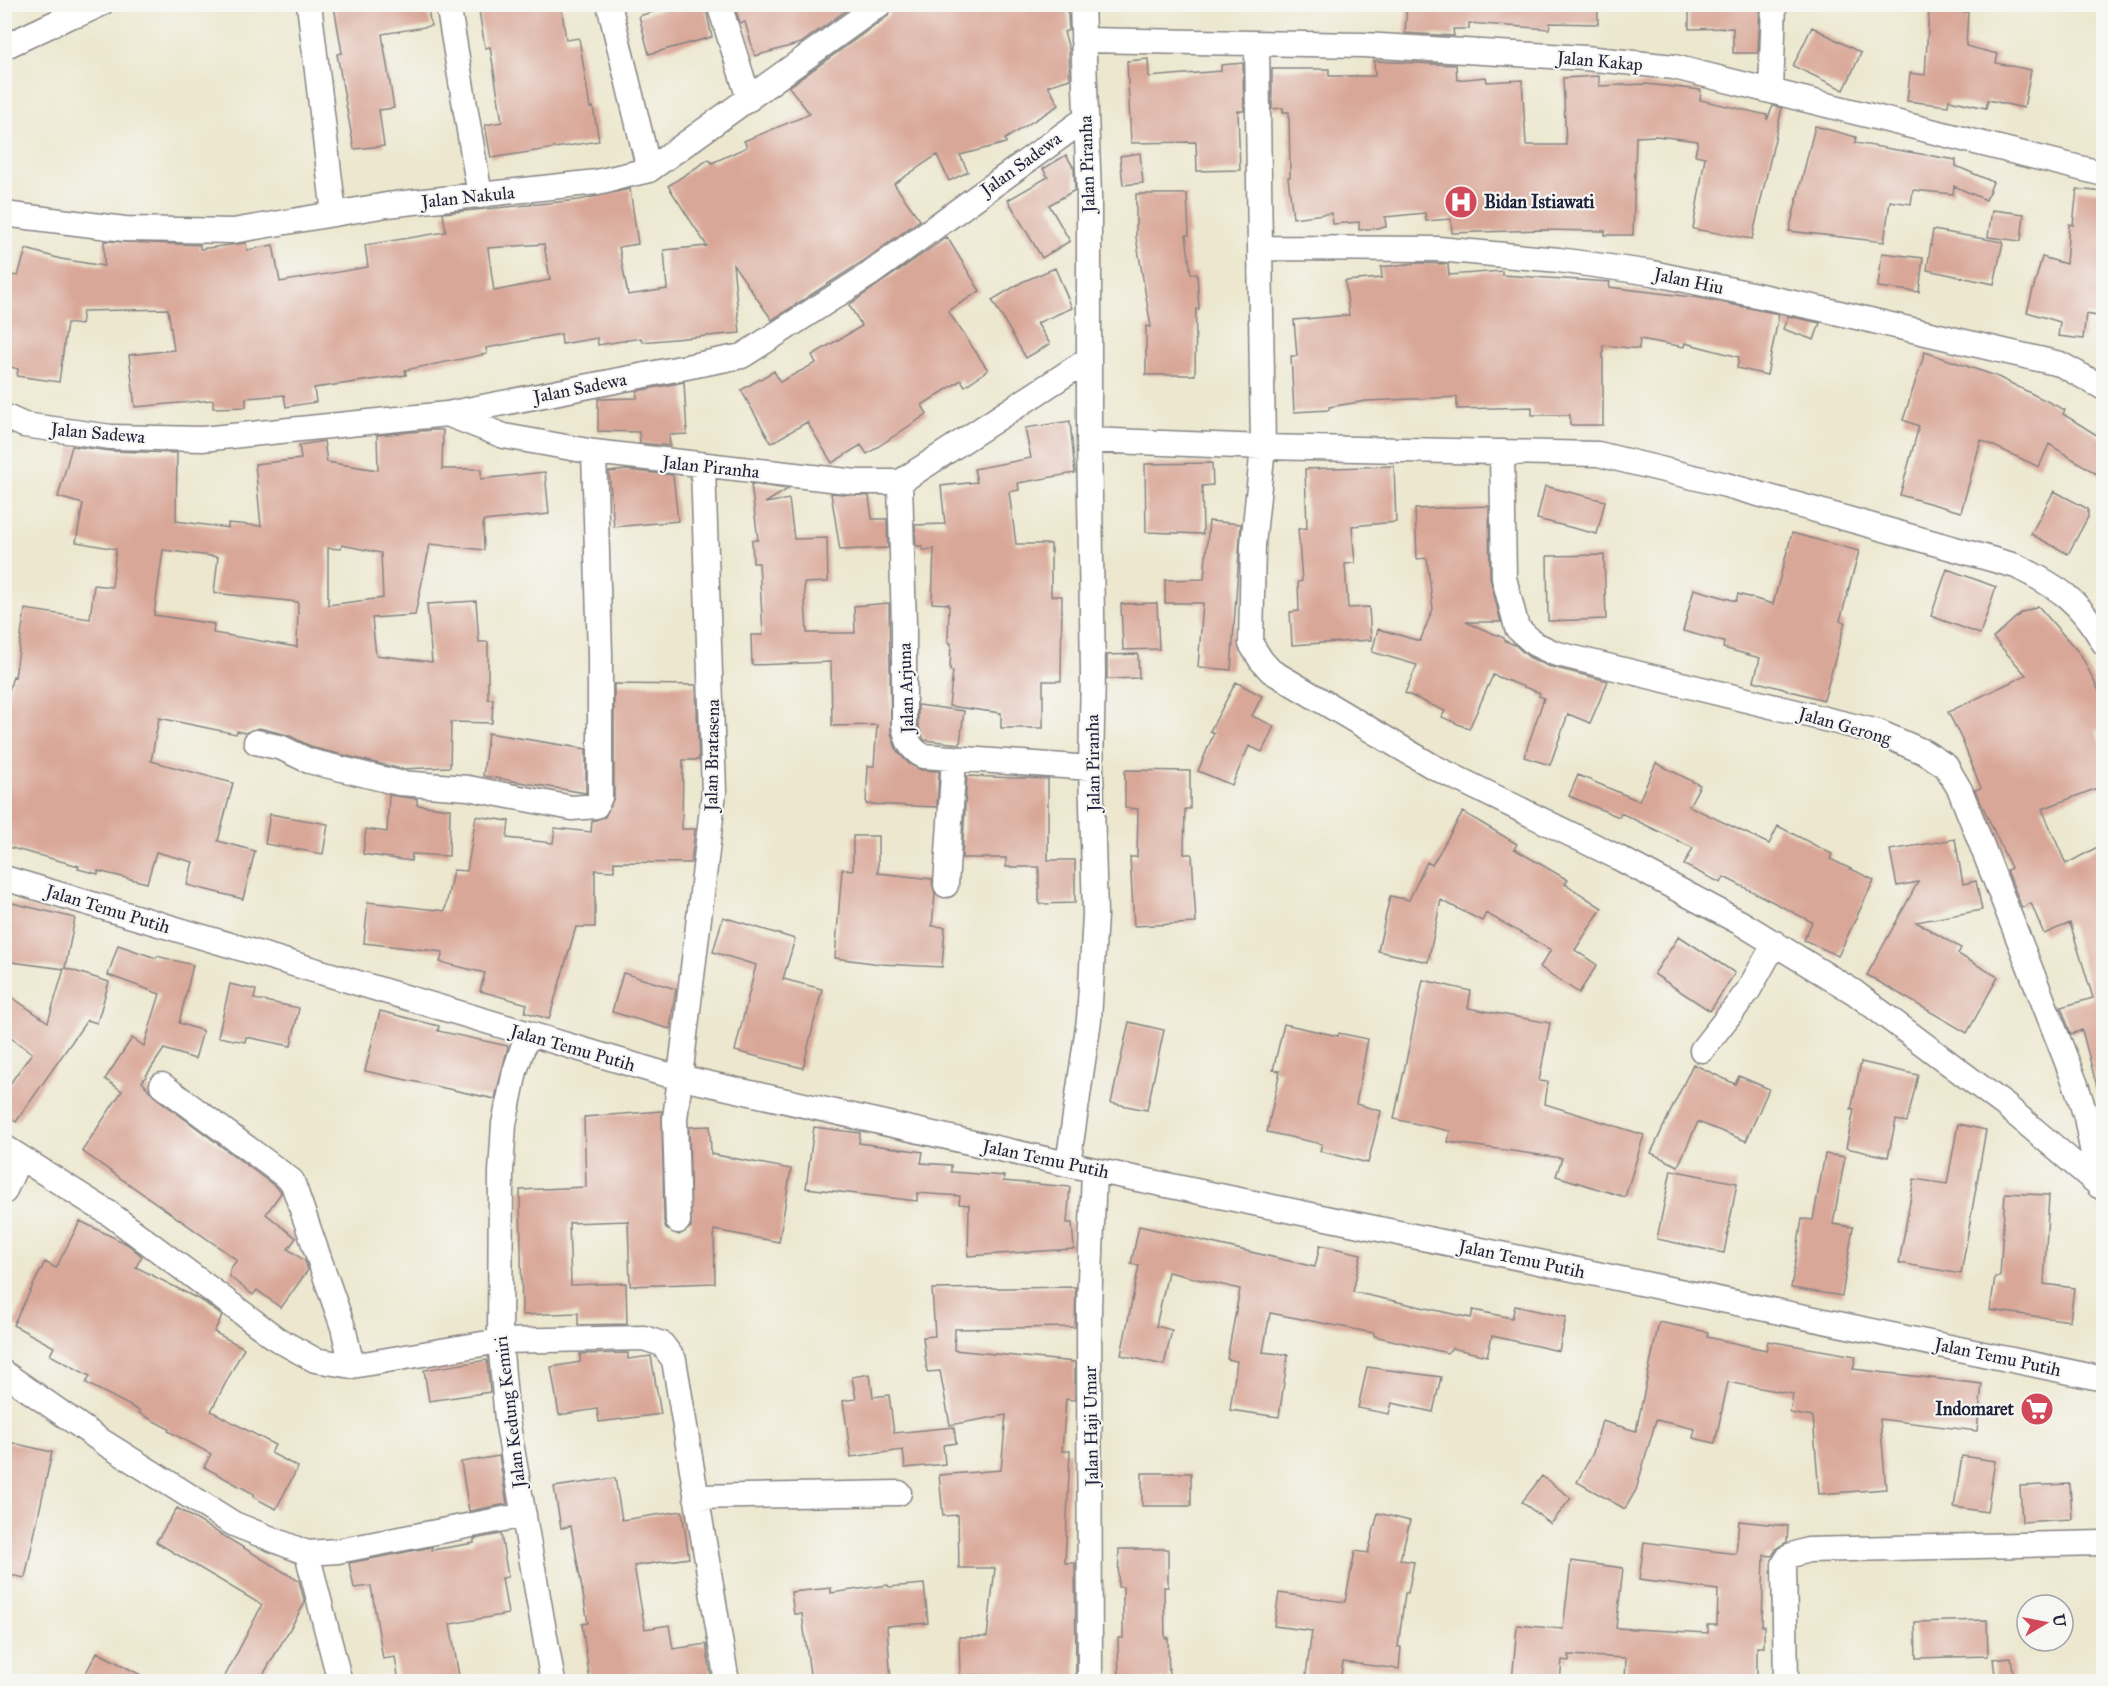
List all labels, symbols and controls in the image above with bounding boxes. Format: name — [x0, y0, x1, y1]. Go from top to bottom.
street label: Jalan Kakap — [1554, 46, 1644, 77]
street label: Jalan Piranha — [1074, 114, 1101, 215]
street label: Jalan Sadewa — [975, 127, 1067, 203]
street label: Jalan Nakula — [418, 181, 516, 214]
hospital icon: Bidan Istiawati — [1443, 184, 1479, 220]
place label: Bidan Istiawati — [1484, 191, 1596, 213]
street label: Jalan Hiu — [1650, 262, 1726, 300]
street label: Jalan Sadewa — [530, 368, 629, 409]
street label: Jalan Sadewa — [48, 418, 146, 449]
street label: Jalan Piranha — [659, 451, 761, 484]
street label: Jalan Arjuna — [893, 642, 920, 736]
street label: Jalan Bratasena — [700, 698, 725, 813]
street label: Jalan Gerong — [1794, 702, 1894, 751]
street label: Jalan Piranha — [1081, 714, 1106, 814]
street label: Jalan Temu Putih — [41, 879, 173, 939]
street label: Jalan Temu Putih — [506, 1019, 638, 1077]
street label: Jalan Temu Putih — [979, 1134, 1111, 1184]
street label: Jalan Temu Putih — [1455, 1234, 1587, 1284]
street label: Jalan Temu Putih — [1931, 1332, 2063, 1382]
street label: Jalan Kedung Kemiri — [490, 1335, 531, 1491]
street label: Jalan Haji Umar — [1079, 1365, 1104, 1488]
supermarket icon: Indomaret — [2019, 1391, 2055, 1427]
place label: Indomaret — [1935, 1398, 2015, 1420]
north arrow — [2015, 1593, 2075, 1653]
text: U — [2049, 1613, 2070, 1629]

